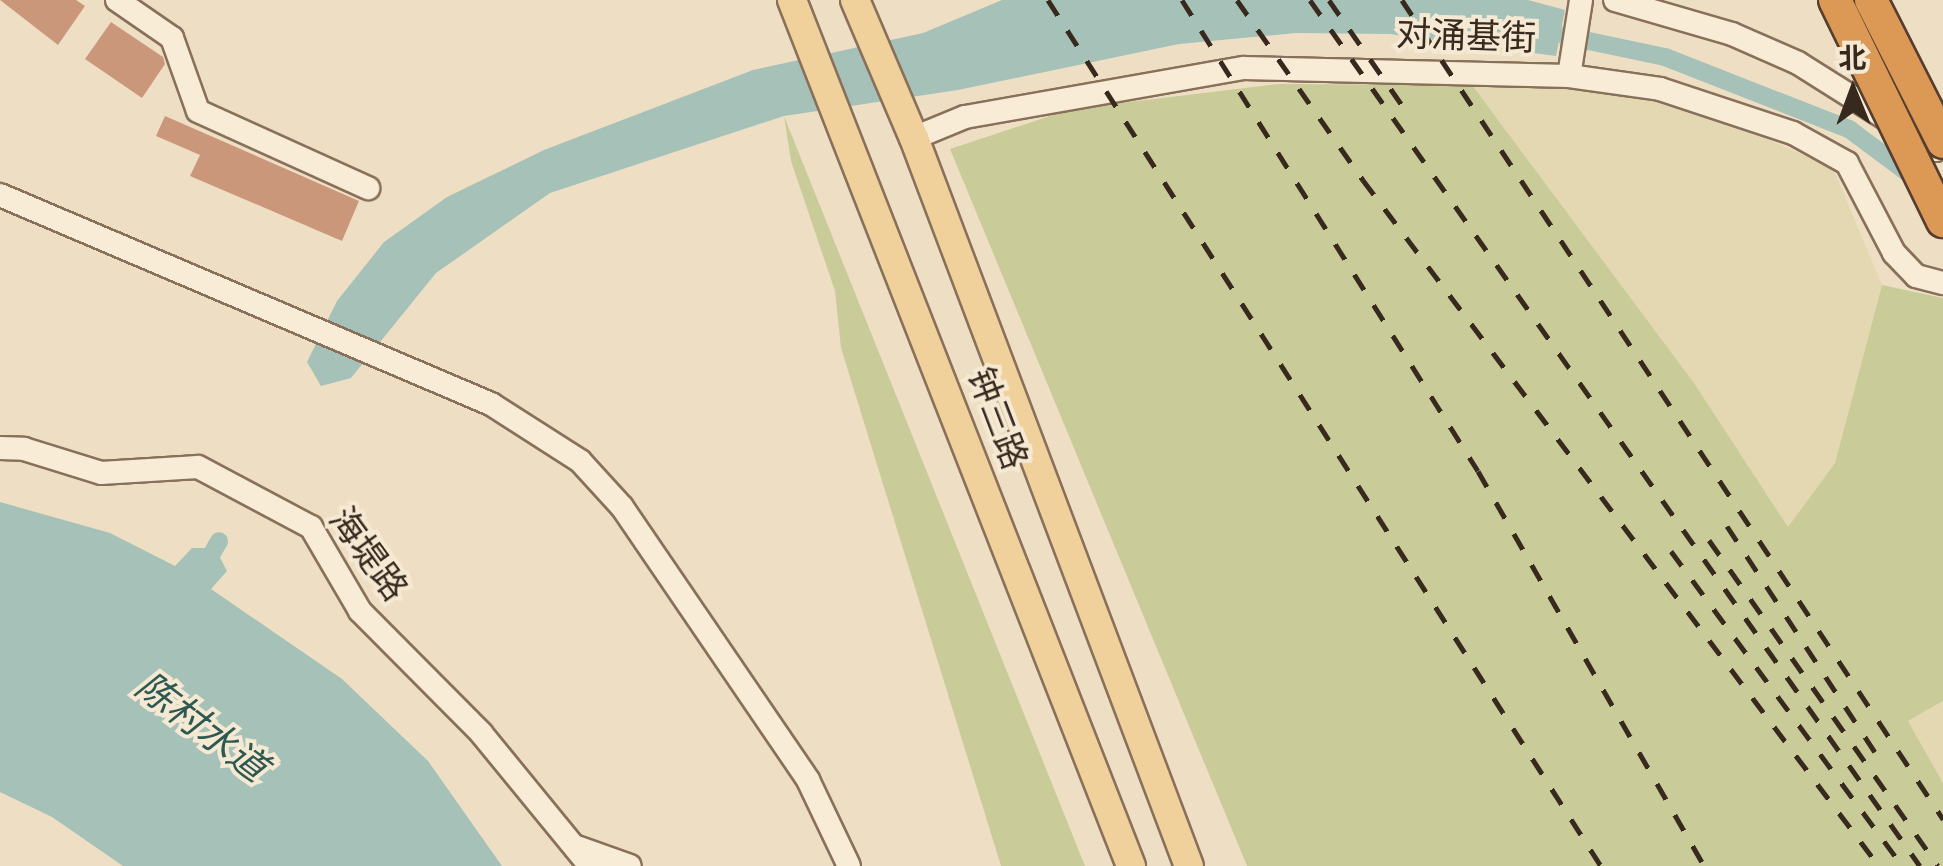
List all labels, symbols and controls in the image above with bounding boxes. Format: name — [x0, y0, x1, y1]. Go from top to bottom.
street label: 对涌基街 — [1395, 15, 1537, 61]
text: 北 — [1838, 38, 1867, 81]
north arrow — [1803, 40, 1903, 140]
street label: 钟三路 — [958, 362, 1034, 476]
street label: 海堤路 — [319, 500, 415, 610]
water label: 陈村水道 — [126, 665, 274, 793]

